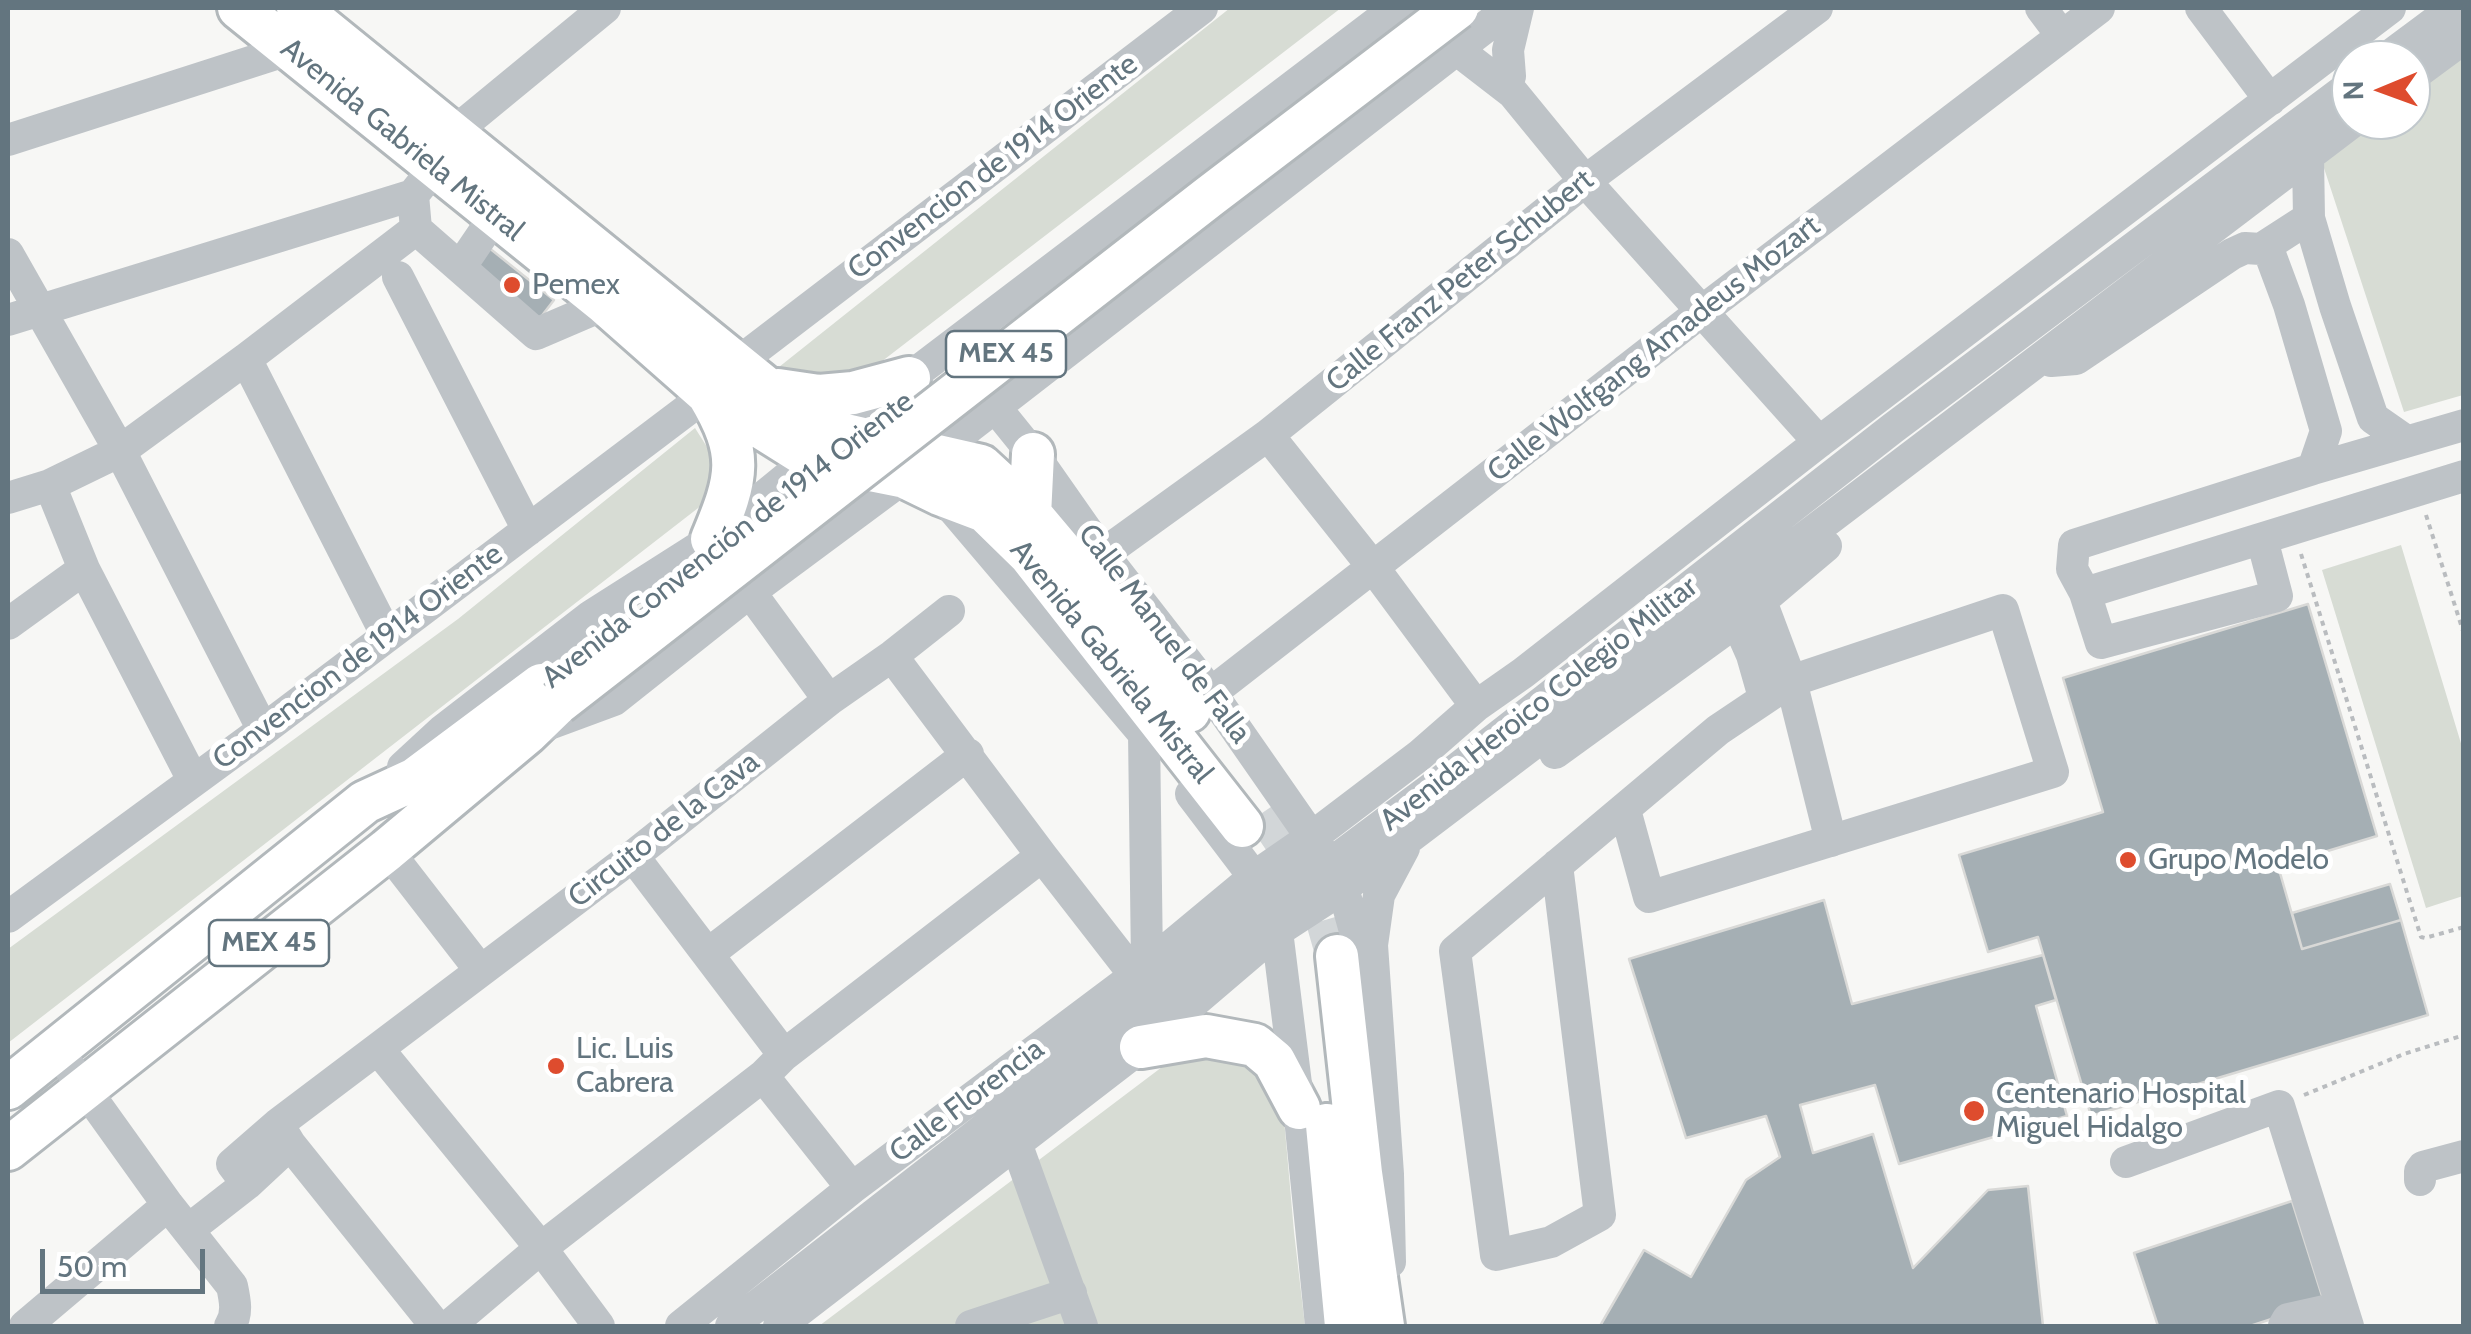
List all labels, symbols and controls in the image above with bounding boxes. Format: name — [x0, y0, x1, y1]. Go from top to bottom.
street label: Avenida Gabriela Mistral — [273, 31, 531, 249]
north arrow — [2331, 40, 2431, 140]
street label: Convencion de 1914 Oriente — [841, 46, 1145, 288]
text: N — [2336, 80, 2370, 101]
street label: Calle Franz Peter Schubert — [1319, 162, 1601, 400]
street label: Calle Wolfgang Amadeus Mozart — [1481, 208, 1827, 490]
place label: Pemex — [532, 267, 620, 303]
marker: Pemex — [501, 274, 523, 296]
road number: MEX 45 — [946, 331, 1066, 377]
street label: Avenida Convención de 1914 Oriente — [535, 384, 921, 696]
street label: Calle Manuel de Falla — [1070, 517, 1258, 751]
street label: Avenida Gabriela Mistral — [1002, 533, 1220, 791]
street label: Convencion de 1914 Oriente — [206, 536, 510, 778]
street label: Avenida Heroico Colegio Militar — [1373, 569, 1705, 839]
street label: Circuito de la Cava — [561, 744, 767, 916]
place label: Grupo Modelo — [2148, 842, 2329, 878]
marker: Grupo Modelo — [2117, 849, 2139, 871]
road number: MEX 45 — [209, 920, 329, 966]
place label: Lic. Luis Cabrera — [576, 1031, 674, 1102]
street label: Calle Florencia — [883, 1031, 1051, 1171]
marker: Lic. Luis Cabrera — [545, 1055, 567, 1077]
place label: Centenario Hospital Miguel Hidalgo — [1996, 1076, 2246, 1146]
marker: Centenario Hospital Miguel Hidalgo — [1961, 1098, 1987, 1124]
scale bar — [45, 1229, 210, 1291]
text: 50 m — [57, 1248, 127, 1285]

